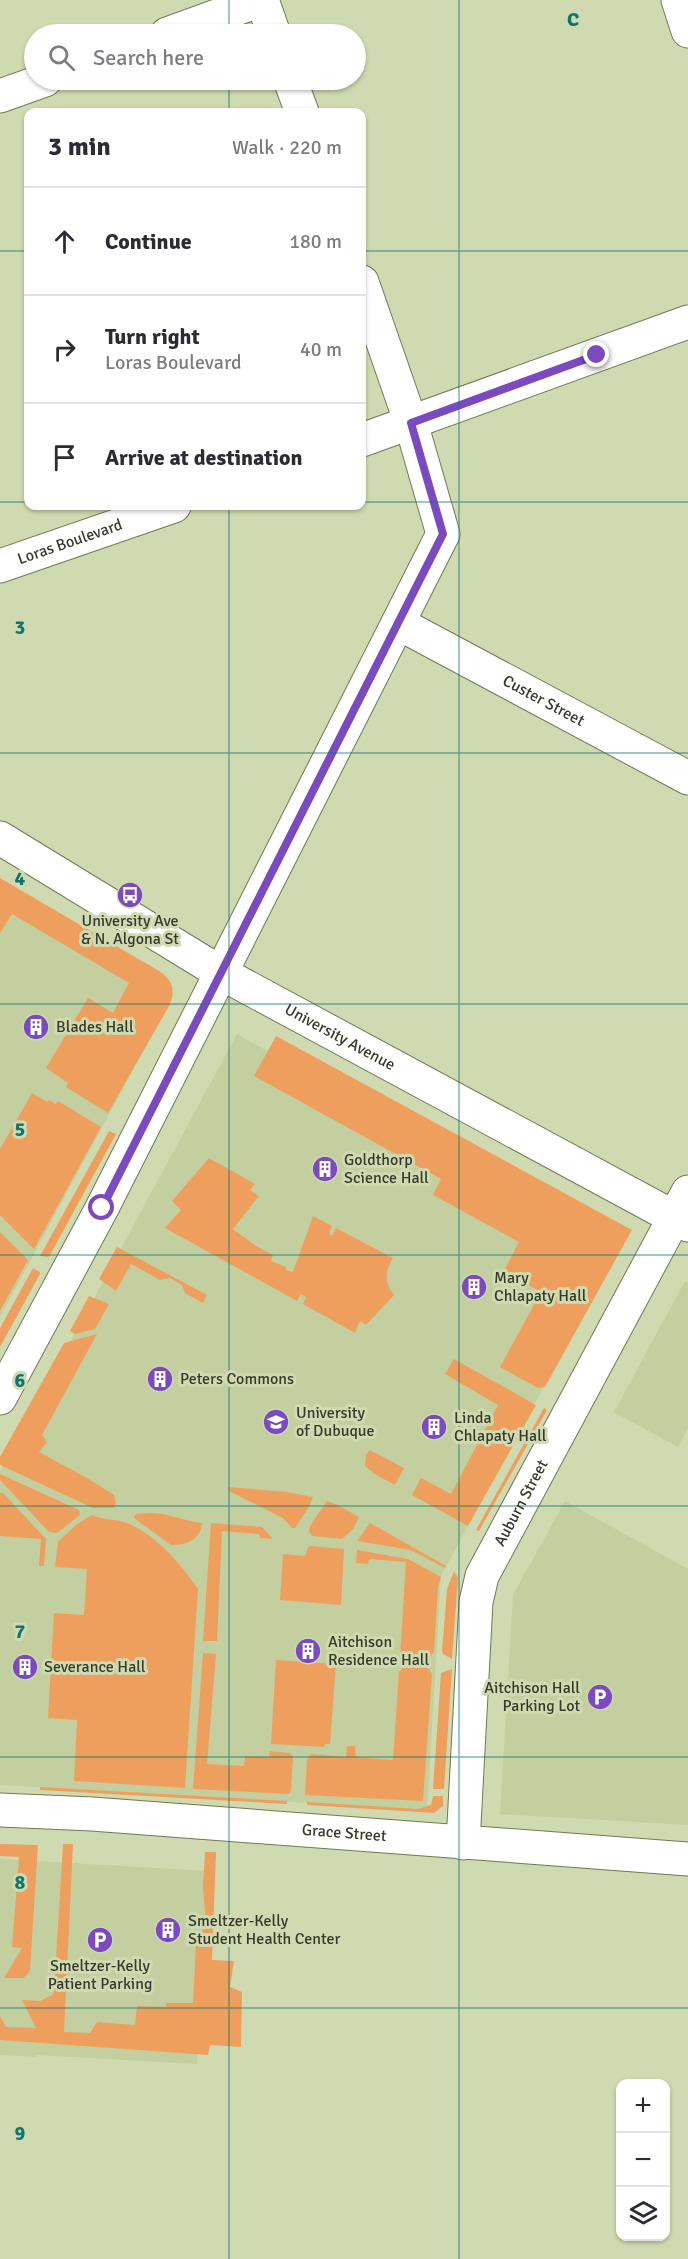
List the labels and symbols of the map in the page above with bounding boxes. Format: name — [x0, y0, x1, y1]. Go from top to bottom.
text: C — [567, 7, 579, 32]
route end — [583, 341, 609, 367]
street label: Loras Boulevard — [15, 515, 125, 569]
text: 3 — [15, 615, 25, 640]
street label: Custer Street — [499, 671, 588, 731]
text: 4 — [15, 866, 26, 891]
bus stop icon: University Ave & N. Algona St — [115, 880, 145, 910]
place label: University Ave & N. Algona St — [81, 911, 179, 949]
street label: University Avenue — [281, 999, 399, 1075]
building icon: Blades Hall — [21, 1012, 51, 1042]
place label: Blades Hall — [56, 1017, 134, 1037]
text: 5 — [15, 1117, 25, 1142]
place label: Goldthorp Science Hall — [344, 1150, 429, 1188]
building icon: Goldthorp Science Hall — [310, 1154, 340, 1184]
route start — [88, 1194, 114, 1220]
place label: Mary Chlapaty Hall — [494, 1268, 587, 1306]
building icon: Mary Chlapaty Hall — [459, 1272, 489, 1302]
building icon: Peters Commons — [145, 1364, 175, 1394]
text: 6 — [15, 1368, 26, 1393]
place label: Peters Commons — [180, 1369, 294, 1389]
place label: University of Dubuque — [296, 1403, 375, 1441]
school or university icon: University of Dubuque — [261, 1407, 291, 1437]
place label: Linda Chlapaty Hall — [454, 1408, 547, 1446]
building icon: Linda Chlapaty Hall — [419, 1412, 449, 1442]
street label: Auburn Street — [490, 1456, 553, 1550]
text: 7 — [15, 1619, 26, 1644]
place label: Aitchison Residence Hall — [328, 1632, 429, 1670]
building icon: Aitchison Residence Hall — [293, 1636, 323, 1666]
building icon: Severance Hall — [10, 1652, 40, 1682]
place label: Severance Hall — [44, 1657, 146, 1677]
place label: Aitchison Hall Parking Lot — [484, 1678, 580, 1716]
parking icon: Aitchison Hall Parking Lot — [585, 1682, 615, 1712]
street label: Grace Street — [301, 1820, 388, 1846]
text: 8 — [15, 1870, 26, 1895]
place label: Smeltzer-Kelly Student Health Center — [188, 1911, 340, 1949]
building icon: Smeltzer-Kelly Student Health Center — [153, 1915, 183, 1945]
parking icon: Smeltzer-Kelly Patient Parking — [85, 1925, 115, 1955]
place label: Smeltzer-Kelly Patient Parking — [48, 1956, 152, 1994]
text: 9 — [15, 2121, 26, 2146]

